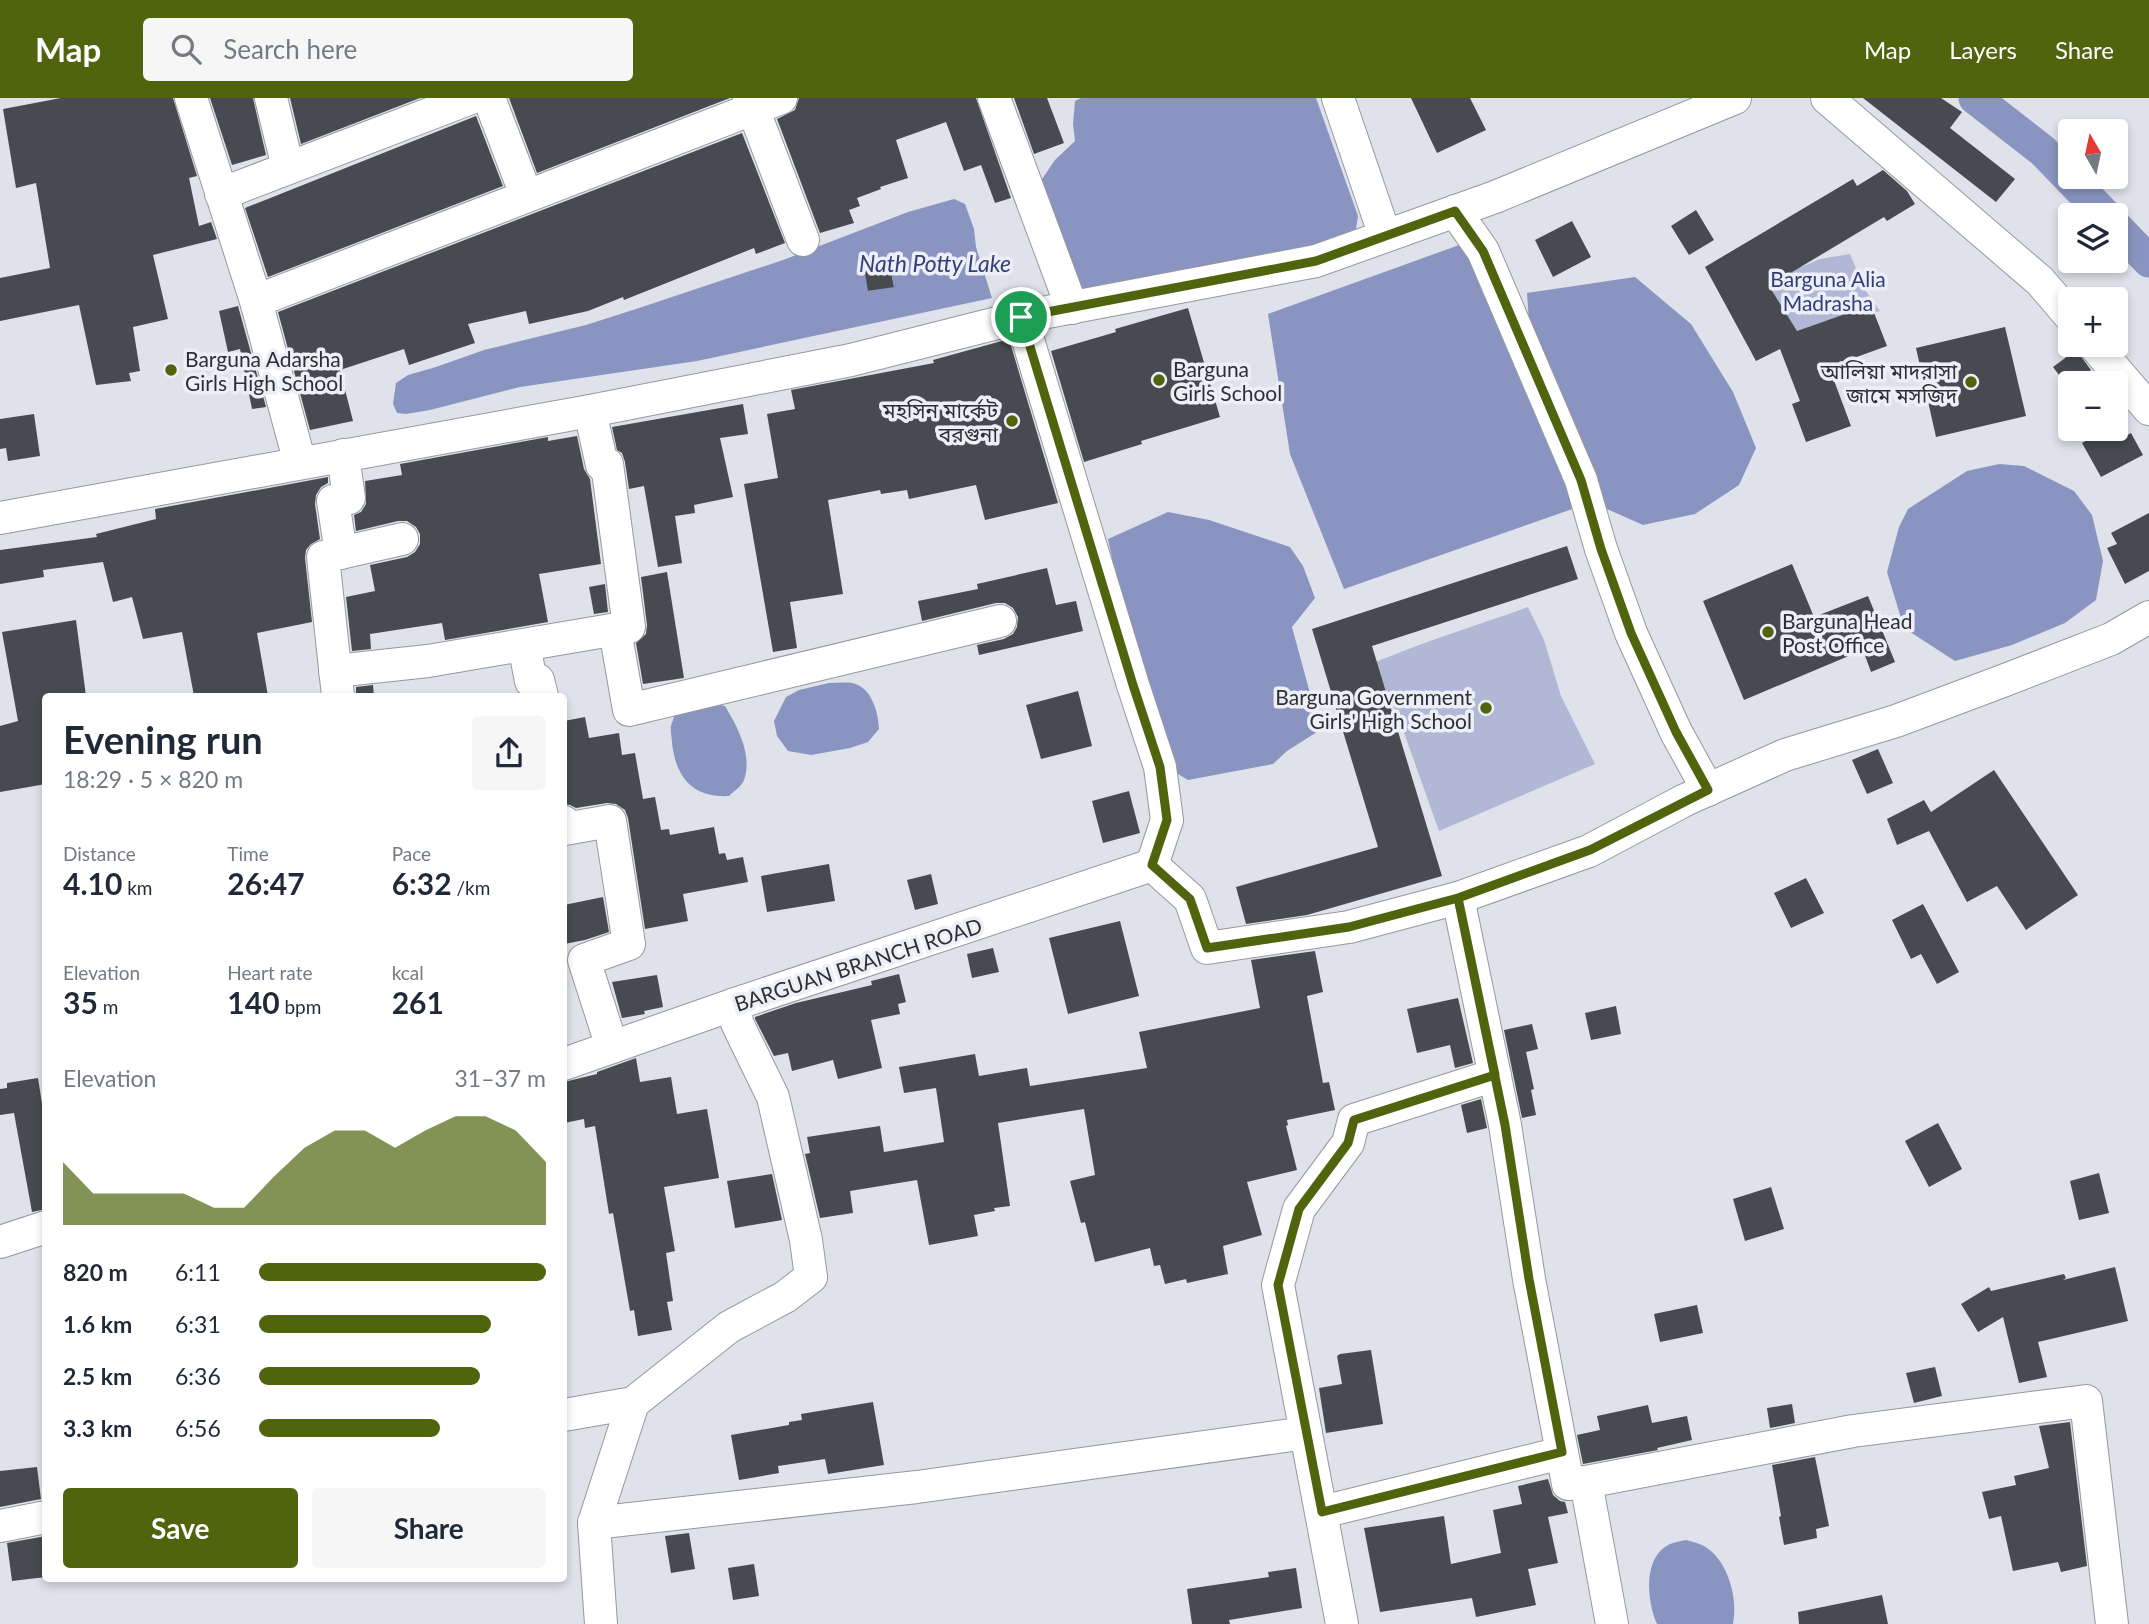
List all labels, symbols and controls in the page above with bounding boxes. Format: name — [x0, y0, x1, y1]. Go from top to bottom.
search box — [143, 18, 633, 81]
text: Map — [35, 29, 101, 69]
icon: search — [167, 30, 205, 68]
text: Search here — [223, 33, 357, 65]
text: Map — [1864, 35, 1911, 64]
text: Layers — [1949, 35, 2017, 64]
text: Share — [2055, 35, 2114, 64]
north arrow — [2058, 119, 2128, 189]
map controls — [2058, 119, 2128, 441]
button: layers — [2058, 203, 2128, 273]
water label: Nath Potty Lake — [859, 249, 1011, 277]
park label: Barguna Alia Madrasha — [1770, 266, 1886, 315]
pin — [991, 287, 1051, 347]
button: + — [2058, 287, 2128, 357]
icon: arrive — [1002, 298, 1040, 336]
place label: Barguna Adarsha Girls High School — [185, 346, 343, 395]
place label: Barguna Girls School — [1173, 356, 1282, 405]
place label: আলিয়া মাদরাসা জামে মসজিদ — [1820, 358, 1957, 407]
marker: Barguna Adarsha Girls High School — [163, 362, 179, 378]
button: − — [2058, 371, 2128, 441]
marker: Barguna Girls School — [1151, 372, 1167, 388]
marker: আলিয়া মাদরাসা জামে মসজিদ — [1963, 374, 1979, 390]
place label: মহসিন মার্কেট বরগুনা — [882, 397, 998, 446]
marker: মহসিন মার্কেট বরগুনা — [1004, 413, 1020, 429]
place label: Barguna Head Post Office — [1782, 608, 1912, 657]
marker: Barguna Head Post Office — [1760, 624, 1776, 640]
place label: Barguna Government Girls' High School — [1275, 684, 1472, 733]
marker: Barguna Government Girls' High School — [1478, 700, 1494, 716]
text: Evening run — [63, 716, 263, 762]
button: share — [472, 716, 546, 790]
text: 18:29 · 5 × 820 m — [63, 765, 243, 793]
text: Distance — [63, 842, 136, 865]
text: Time — [227, 842, 269, 865]
text: Pace — [392, 842, 431, 865]
text: 4.10 — [63, 865, 122, 901]
text: 26:47 — [227, 865, 305, 901]
text: 6:32 — [392, 865, 452, 901]
text: km — [122, 876, 152, 899]
text: /km — [452, 876, 490, 899]
street label: BARGUAN BRANCH ROAD — [731, 912, 985, 1016]
text: Elevation — [63, 961, 140, 984]
text: Heart rate — [227, 961, 313, 984]
text: kcal — [392, 961, 424, 984]
text: 35 — [63, 984, 98, 1020]
text: 140 — [227, 984, 280, 1020]
text: 261 — [392, 984, 444, 1020]
text: m — [98, 995, 118, 1018]
text: bpm — [280, 995, 321, 1018]
text: Elevation — [63, 1064, 156, 1092]
text: 31–37 m — [454, 1064, 546, 1092]
text: 820 m — [63, 1258, 128, 1286]
text: 6:11 — [175, 1258, 221, 1286]
text: 1.6 km — [63, 1310, 132, 1338]
text: 6:31 — [175, 1310, 221, 1338]
text: 2.5 km — [63, 1362, 132, 1390]
text: 6:36 — [175, 1362, 221, 1390]
text: 3.3 km — [63, 1414, 132, 1442]
text: 6:56 — [175, 1414, 221, 1442]
button: Save — [63, 1488, 298, 1568]
button: Share — [312, 1488, 546, 1568]

